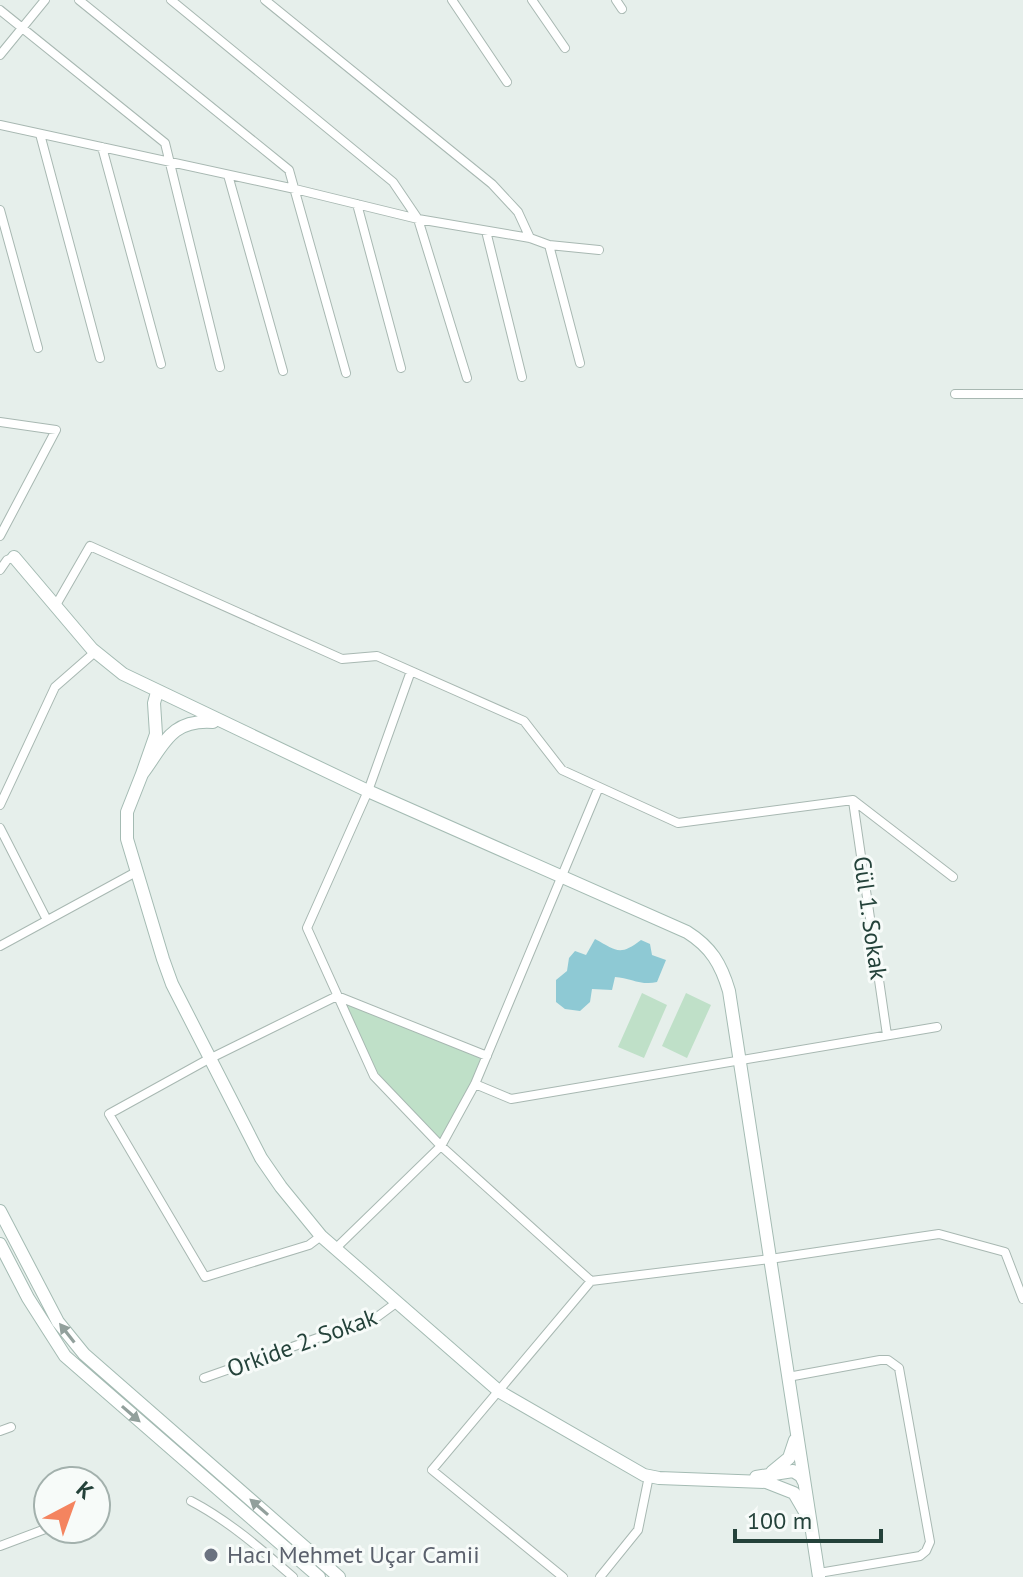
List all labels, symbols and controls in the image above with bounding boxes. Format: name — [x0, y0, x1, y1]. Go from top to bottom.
street label: Gül 1. Sokak — [846, 854, 895, 982]
street label: Orkide 2. Sokak — [223, 1301, 381, 1384]
one-way arrow — [59, 1323, 75, 1343]
one-way arrow — [122, 1405, 141, 1423]
north arrow — [32, 1465, 112, 1545]
text: K — [71, 1475, 100, 1505]
scale bar — [735, 1493, 881, 1543]
one-way arrow — [250, 1499, 270, 1516]
text: 100 m — [747, 1505, 812, 1536]
place label: Hacı Mehmet Uçar Camii — [227, 1539, 480, 1570]
marker: Hacı Mehmet Uçar Camii — [202, 1546, 220, 1564]

